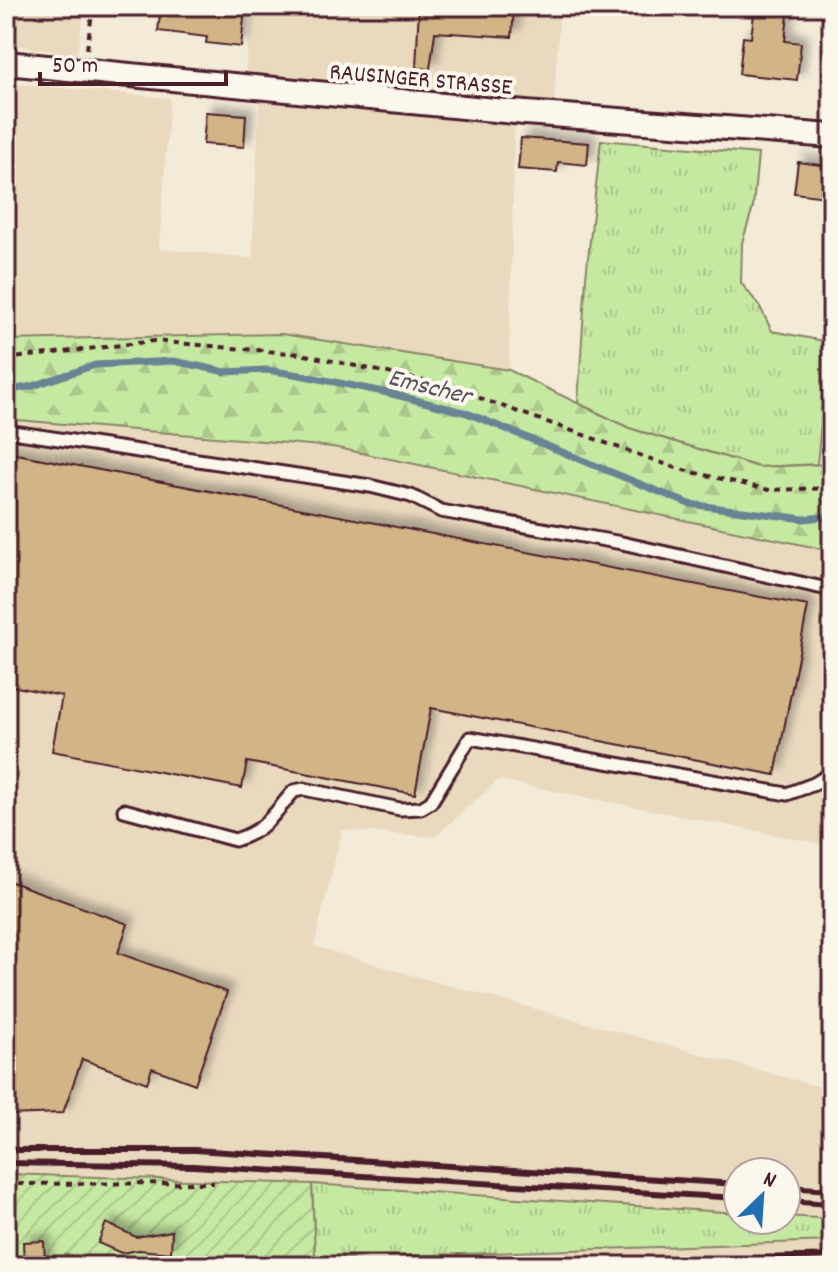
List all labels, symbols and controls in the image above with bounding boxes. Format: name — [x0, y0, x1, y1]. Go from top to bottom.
scale bar — [40, 36, 226, 86]
text: 50 m — [52, 50, 98, 84]
street label: RAUSINGER STRASSE — [328, 56, 514, 106]
water label: Emscher — [384, 360, 478, 417]
north arrow — [722, 1156, 802, 1236]
text: N — [757, 1165, 781, 1197]

